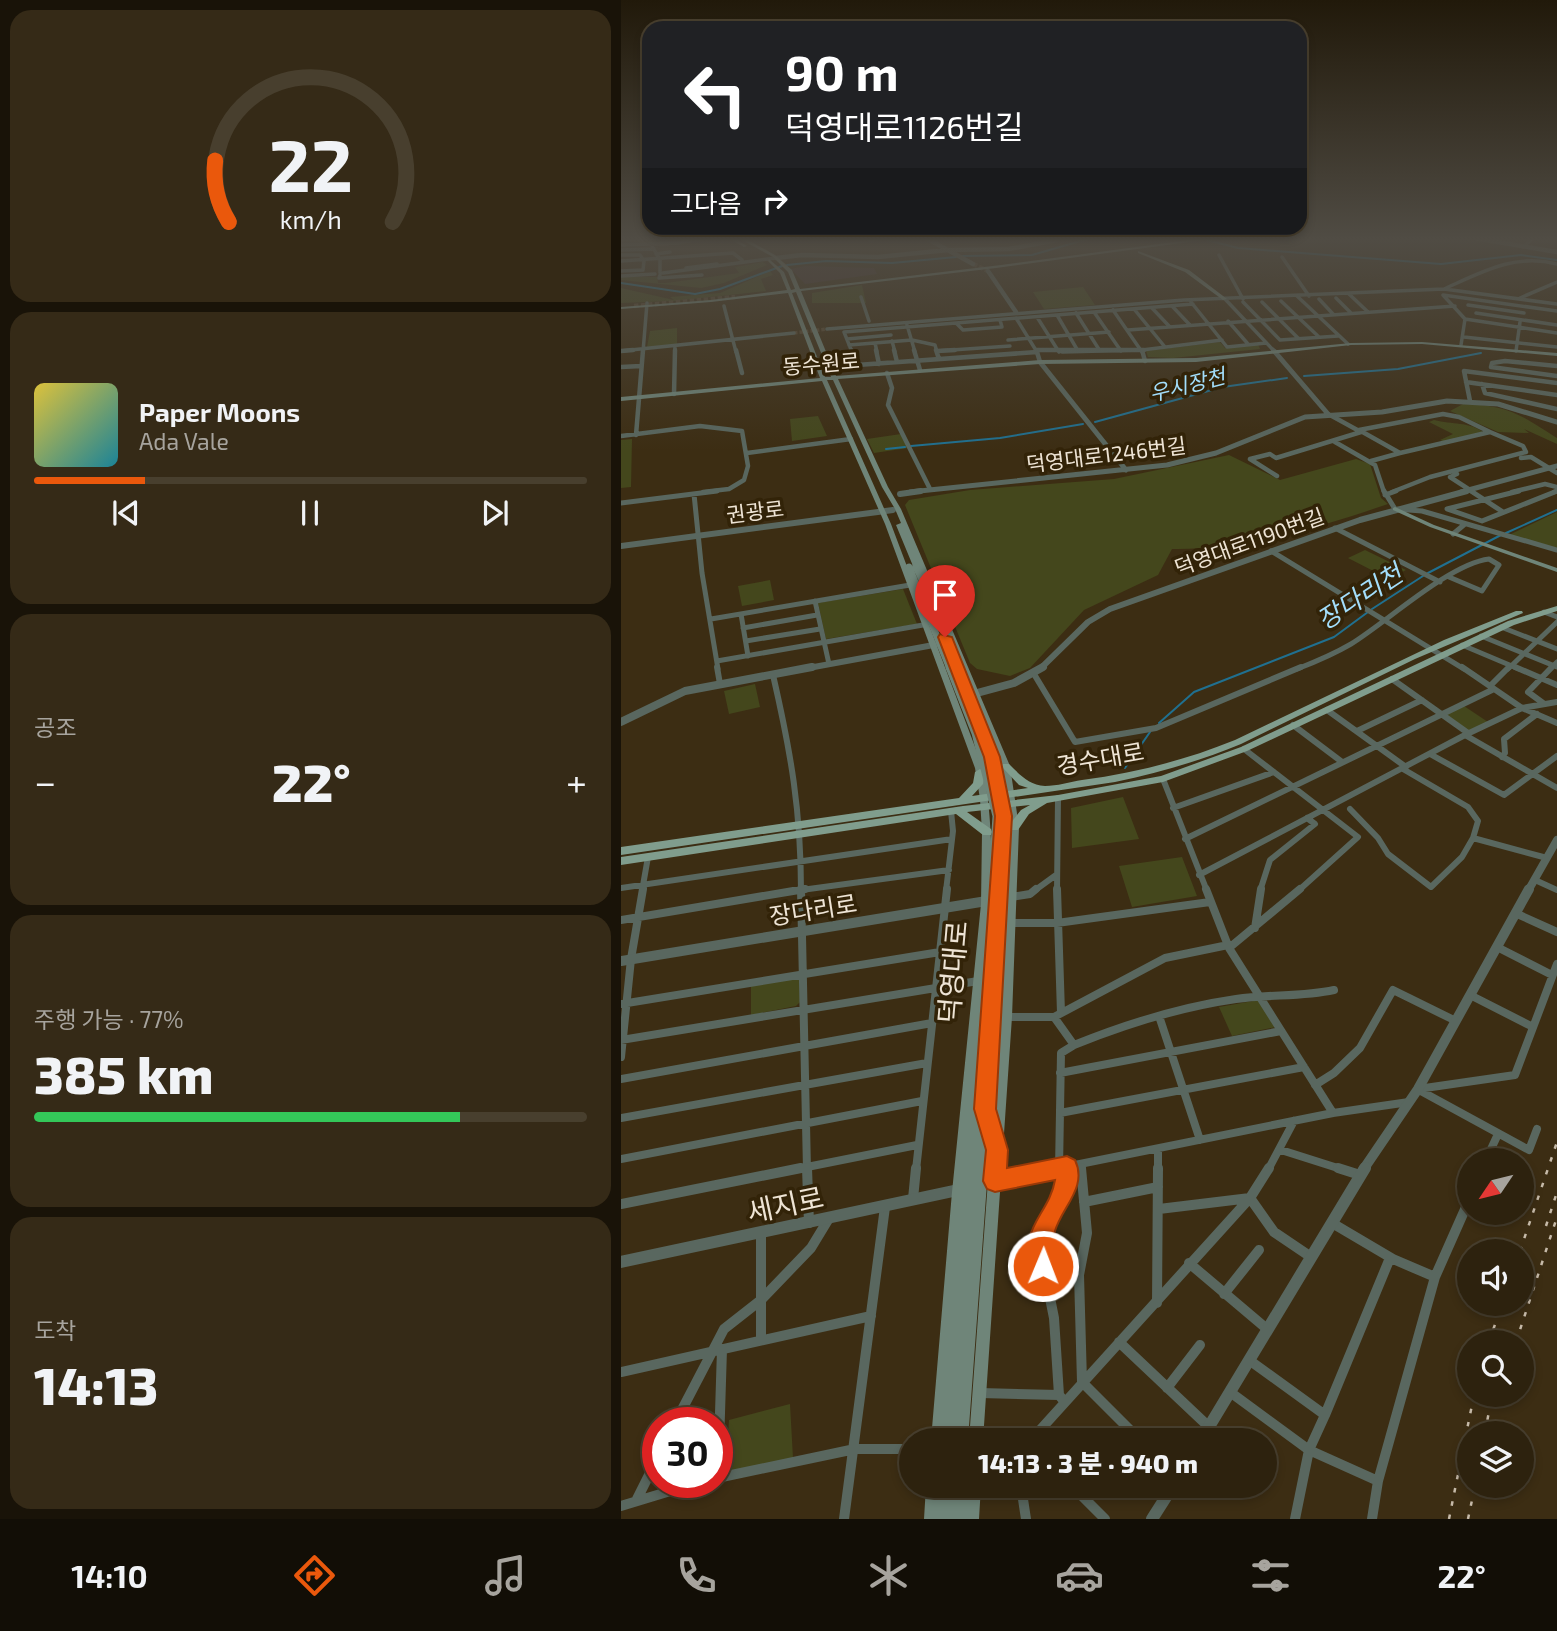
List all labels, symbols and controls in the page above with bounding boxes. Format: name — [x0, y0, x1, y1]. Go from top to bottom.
text: 90 m — [785, 42, 899, 101]
icon: left — [670, 49, 761, 140]
text: 덕영대로1126번길 — [785, 107, 1023, 145]
text: 22 — [268, 119, 353, 207]
icon: right — [756, 182, 794, 220]
text: 그다음 — [670, 187, 742, 218]
text: km/h — [279, 204, 342, 234]
street label: 동수원로 — [781, 347, 861, 379]
water label: 우시장천 — [1146, 362, 1230, 405]
text: Paper Moons — [139, 396, 300, 427]
text: Ada Vale — [139, 427, 229, 455]
street label: 덕영대로1246번길 — [1025, 432, 1187, 476]
icon: previous — [107, 494, 145, 532]
icon: pause — [291, 494, 329, 532]
icon: next — [476, 494, 514, 532]
street label: 권광로 — [725, 495, 785, 527]
street label: 덕영대로1190번길 — [1171, 502, 1327, 580]
water label: 장다리천 — [1310, 555, 1410, 635]
pin — [915, 565, 975, 637]
icon: arrive — [926, 576, 964, 614]
text: 공조 — [34, 713, 76, 741]
street label: 경수대로 — [1054, 736, 1146, 780]
text: 22° — [272, 750, 351, 812]
text: − — [34, 758, 56, 804]
text: + — [566, 758, 587, 804]
street label: 장다리로 — [767, 888, 859, 930]
street label: 덕영대로 — [931, 919, 973, 1025]
text: 주행 가능 · 77% — [34, 1005, 184, 1033]
text: 385 km — [34, 1042, 213, 1104]
north arrow — [1457, 1148, 1535, 1225]
map controls — [1457, 1148, 1534, 1498]
street label: 세지로 — [744, 1179, 826, 1229]
position arrow — [1006, 1229, 1080, 1303]
button: sound — [1457, 1239, 1534, 1316]
text: 도착 — [34, 1316, 76, 1344]
button: search — [1457, 1330, 1534, 1407]
text: 14:13 — [34, 1353, 158, 1415]
speed limit sign: 30 — [642, 1407, 733, 1498]
button: layers — [1457, 1421, 1534, 1498]
text: 14:13 · 3 분 · 940 m — [978, 1447, 1198, 1478]
icon: directions — [290, 1551, 339, 1600]
icon: music — [481, 1551, 530, 1600]
icon: phone — [672, 1551, 721, 1600]
icon: climate — [864, 1551, 913, 1600]
icon: car — [1055, 1551, 1104, 1600]
icon: filters — [1246, 1551, 1295, 1600]
text: 14:10 — [71, 1556, 148, 1594]
text: 22° — [1438, 1556, 1486, 1594]

